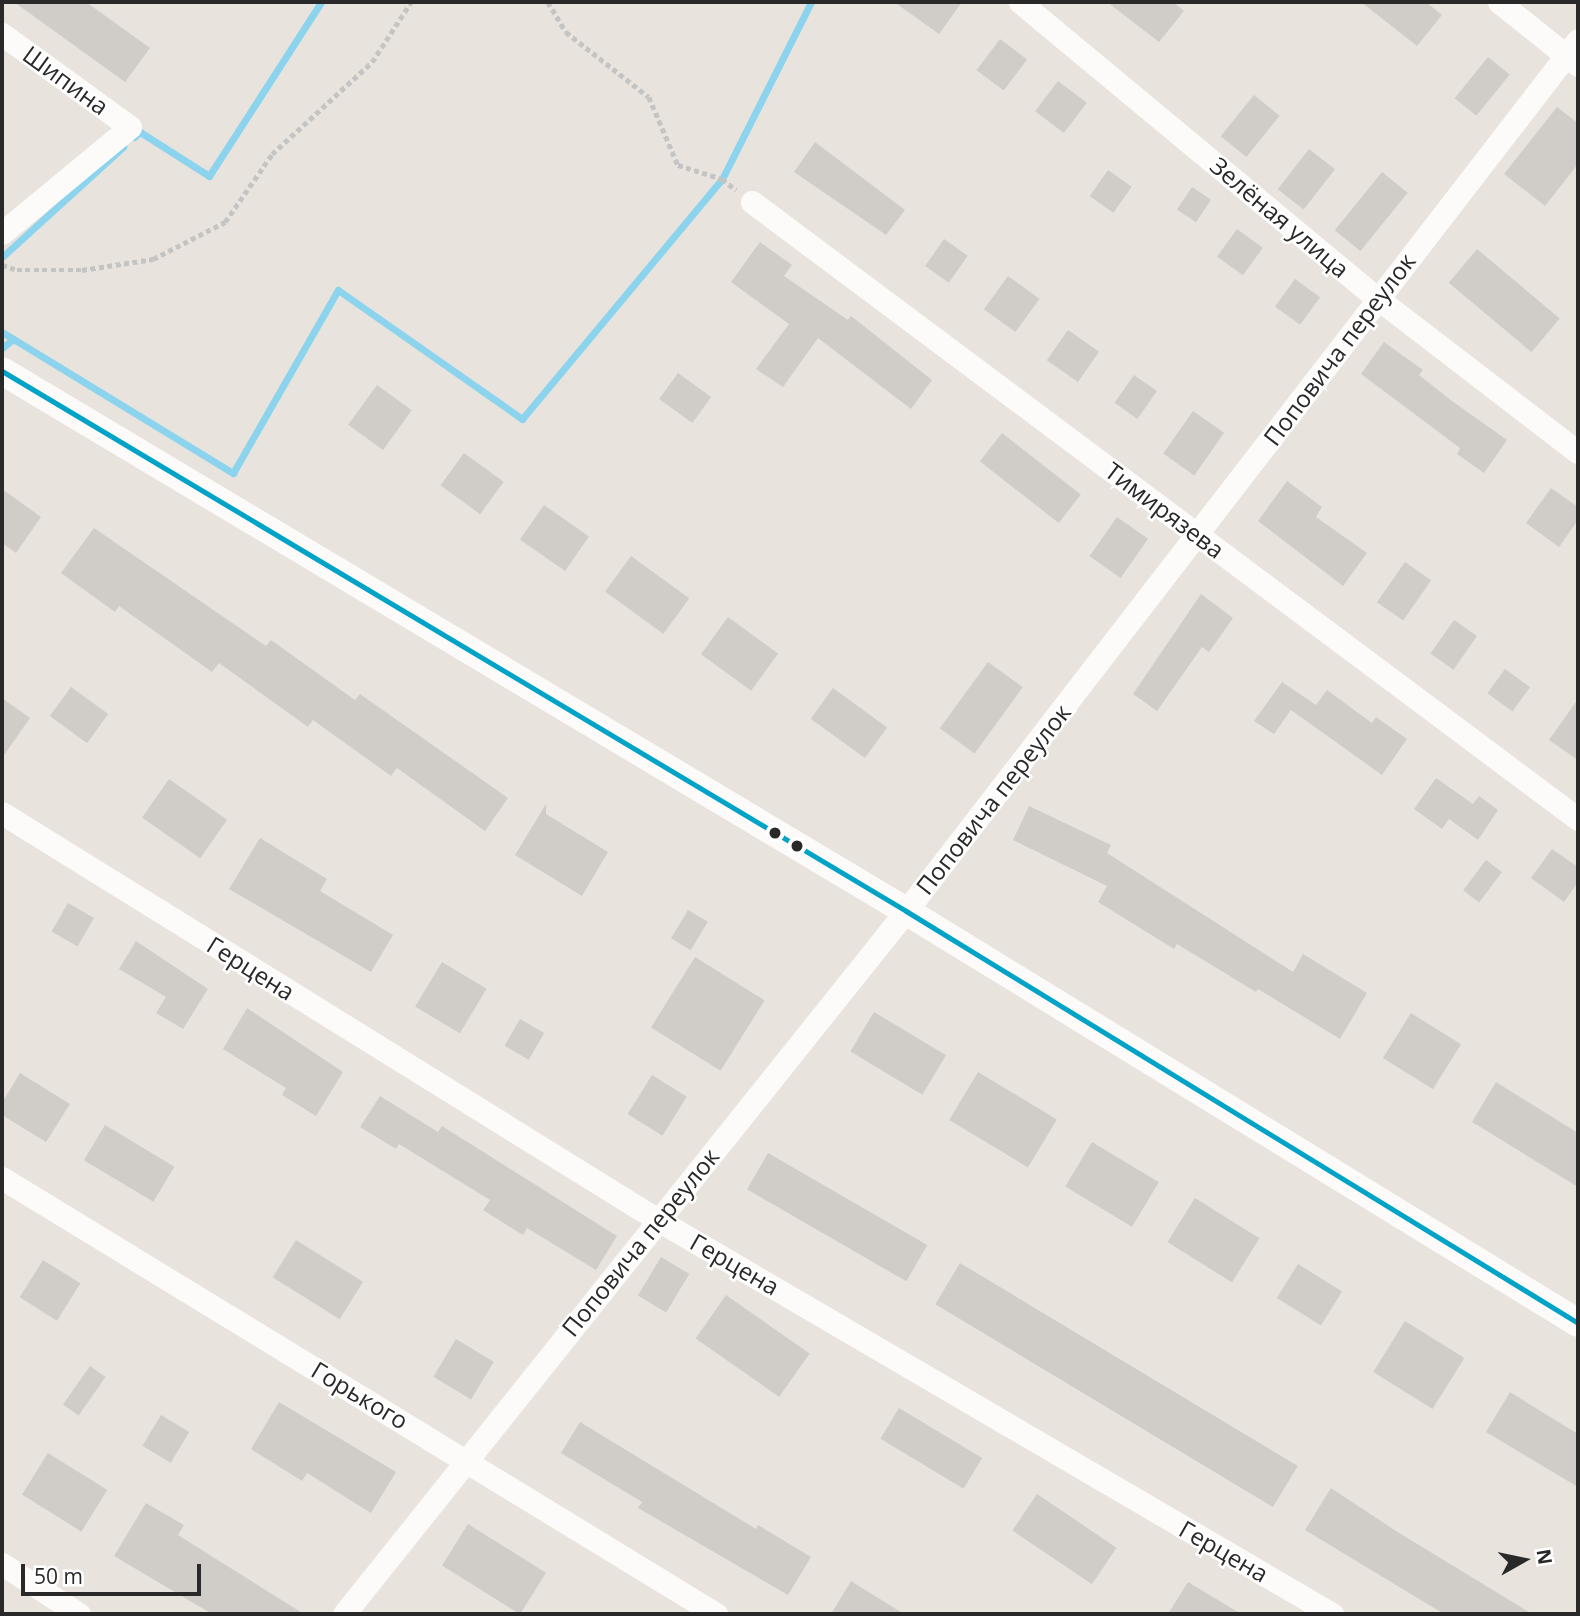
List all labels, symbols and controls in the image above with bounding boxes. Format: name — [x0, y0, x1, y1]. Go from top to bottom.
street label: Шипина — [18, 39, 114, 121]
street label: Зелёная улица — [1205, 151, 1355, 283]
street label: Поповича переулок — [1257, 247, 1421, 451]
street label: Тимирязева — [1100, 456, 1230, 564]
street label: Поповича переулок — [910, 698, 1076, 900]
unlabelled marker — [768, 826, 782, 840]
unlabelled marker — [790, 839, 804, 853]
street label: Герцена — [202, 930, 300, 1006]
street label: Поповича переулок — [555, 1142, 725, 1342]
street label: Герцена — [686, 1227, 784, 1301]
street label: Горького — [307, 1355, 413, 1435]
street label: Герцена — [1175, 1514, 1273, 1588]
north arrow — [1489, 1525, 1559, 1595]
text: N — [1531, 1547, 1559, 1566]
scale bar — [24, 1550, 205, 1594]
text: 50 m — [34, 1562, 83, 1590]

